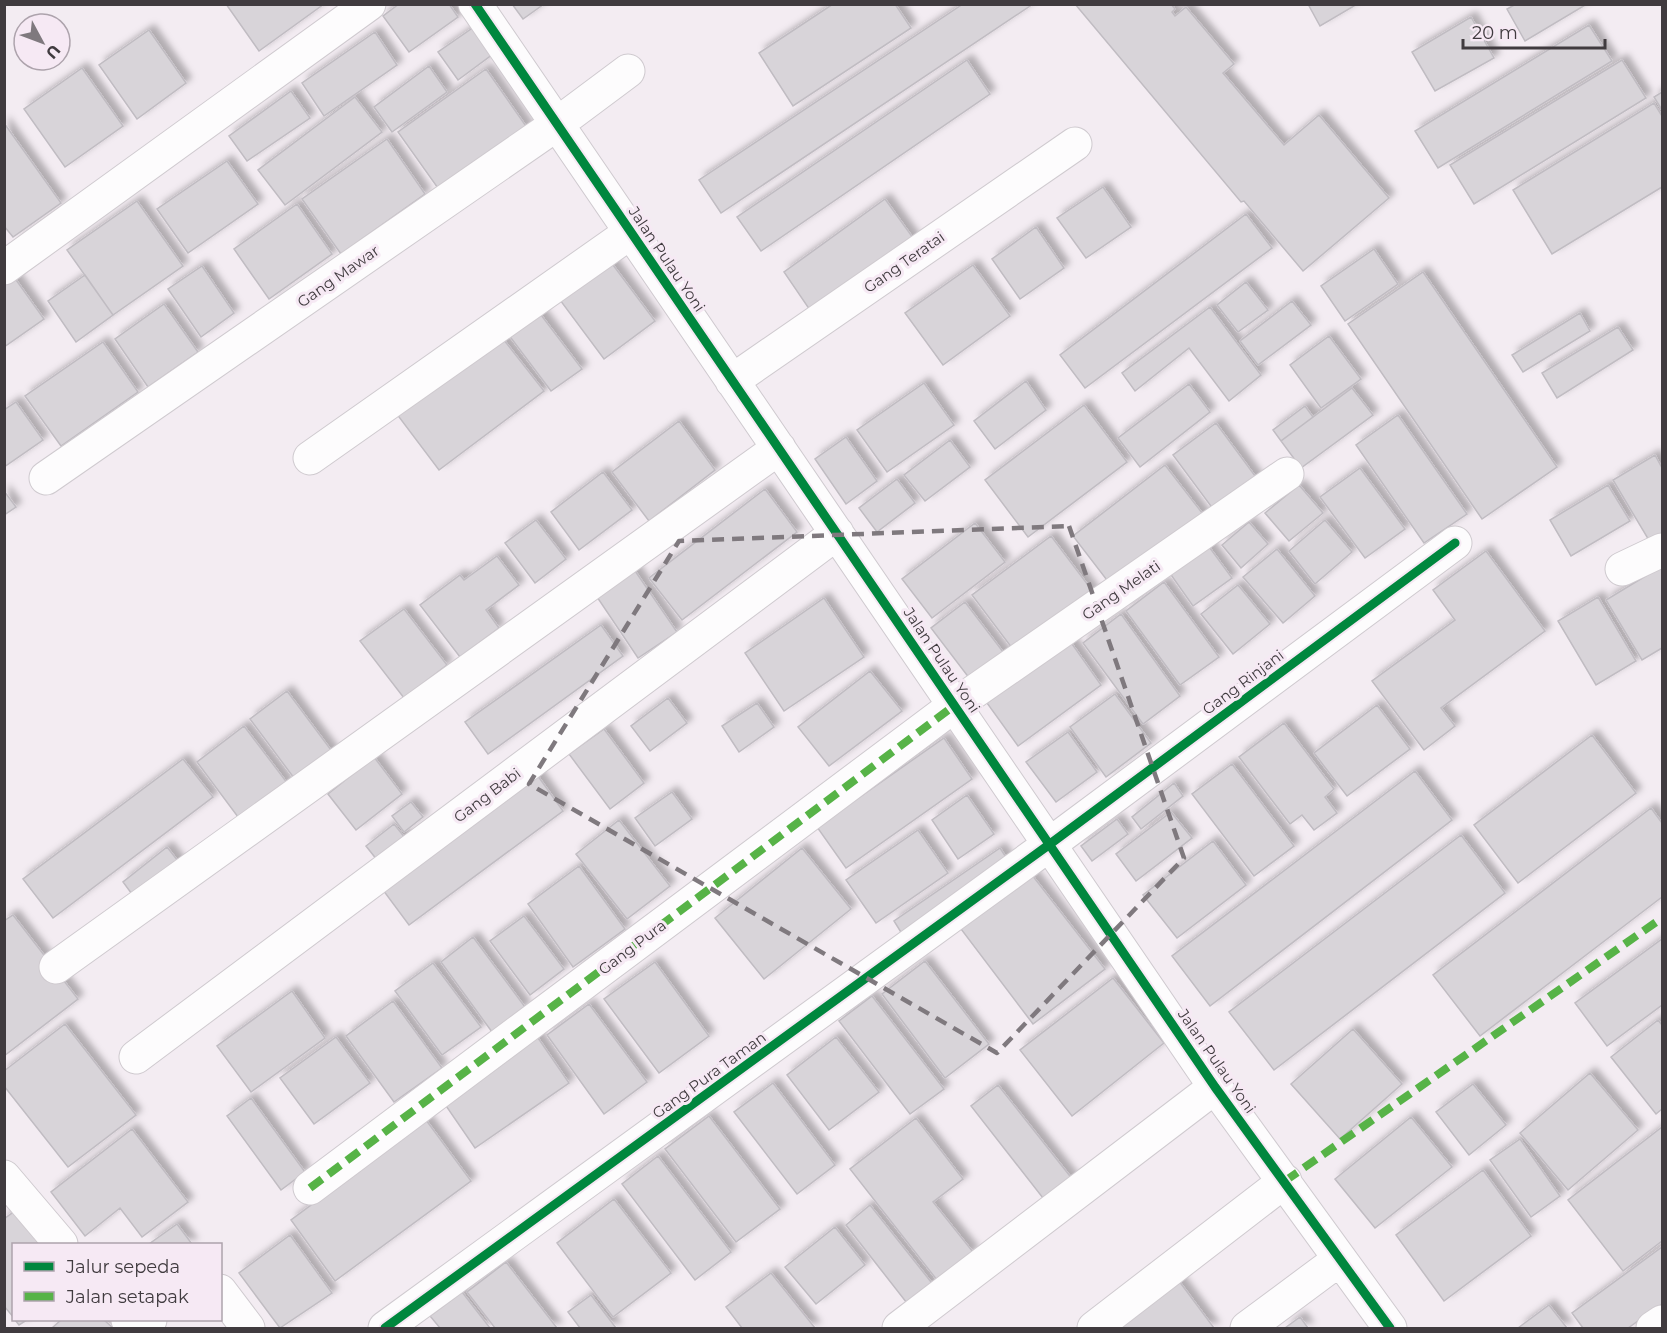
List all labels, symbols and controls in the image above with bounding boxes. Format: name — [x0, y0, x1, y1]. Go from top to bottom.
north arrow — [12, 12, 72, 72]
scale bar — [1463, 12, 1606, 50]
text: 20 m — [1472, 22, 1518, 44]
text: U — [42, 41, 64, 63]
street label: Jalan Pulau Yoni — [624, 202, 709, 315]
street label: Gang Teratai — [860, 227, 948, 297]
street label: Gang Mawar — [293, 241, 383, 311]
street label: Gang Melati — [1078, 556, 1164, 624]
street label: Jalan Pulau Yoni — [899, 603, 984, 716]
street label: Gang Rinjani — [1199, 645, 1287, 719]
street label: Gang Babi — [450, 764, 524, 826]
street label: Gang Pura — [594, 915, 670, 979]
street label: Jalan Pulau Yoni — [1173, 1004, 1260, 1117]
street label: Gang Pura Taman — [648, 1027, 770, 1123]
legend — [12, 1243, 222, 1321]
text: Jalur sepeda — [65, 1256, 180, 1278]
text: Jalan setapak — [65, 1286, 189, 1308]

